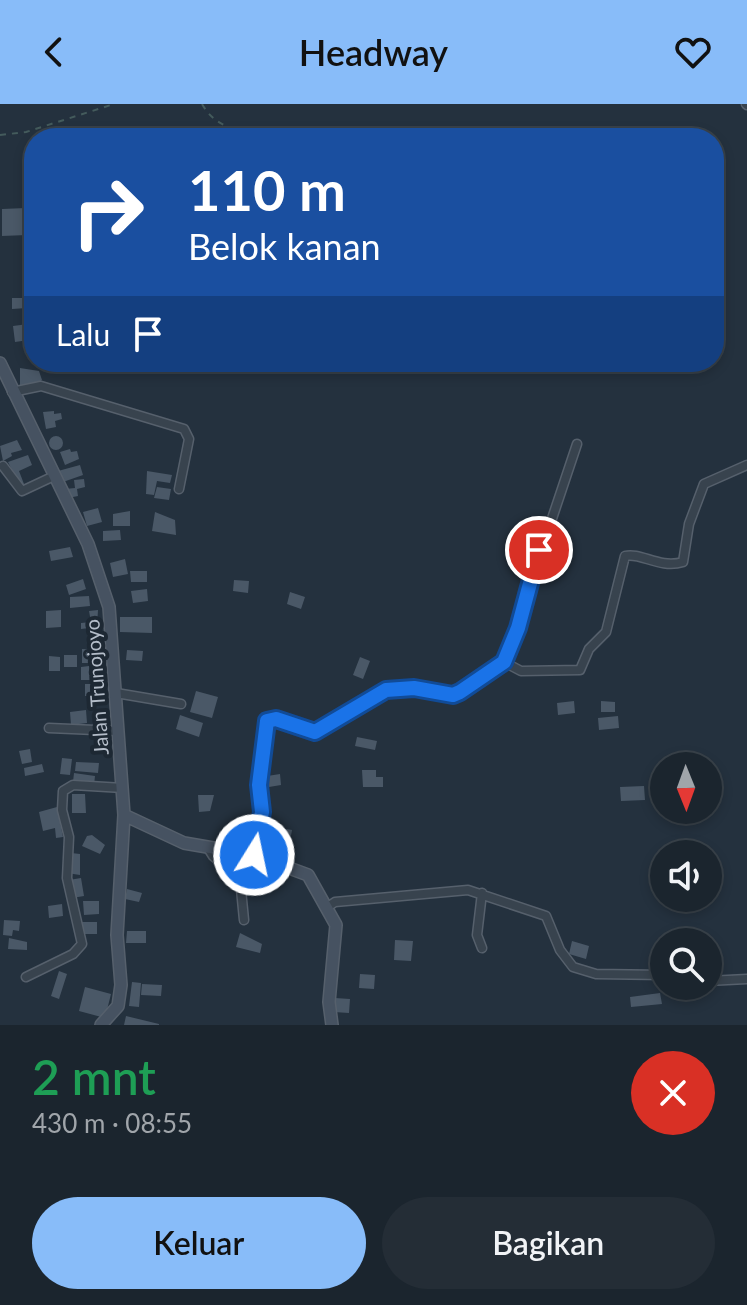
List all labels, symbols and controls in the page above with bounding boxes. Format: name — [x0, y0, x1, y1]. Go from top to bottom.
icon: back — [32, 30, 76, 74]
text: Headway — [299, 30, 448, 74]
icon: heart — [671, 30, 715, 74]
text: 110 m — [188, 156, 346, 223]
icon: right — [56, 160, 160, 264]
text: Belok kanan — [188, 224, 381, 268]
icon: arrive — [126, 312, 170, 356]
text: Lalu — [56, 316, 110, 352]
pin — [505, 516, 573, 584]
icon: arrive — [517, 528, 561, 572]
street label: Jalan Trunojoyo — [79, 618, 113, 756]
north arrow — [650, 752, 722, 824]
map controls — [650, 752, 722, 1000]
position arrow — [212, 813, 296, 897]
button: sound — [650, 840, 722, 912]
button: search — [650, 928, 722, 1000]
text: 2 mnt — [32, 1048, 156, 1105]
button: close — [631, 1051, 715, 1135]
text: 430 m · 08:55 — [32, 1107, 192, 1139]
button: Keluar — [32, 1197, 366, 1289]
button: Bagikan — [382, 1197, 715, 1289]

